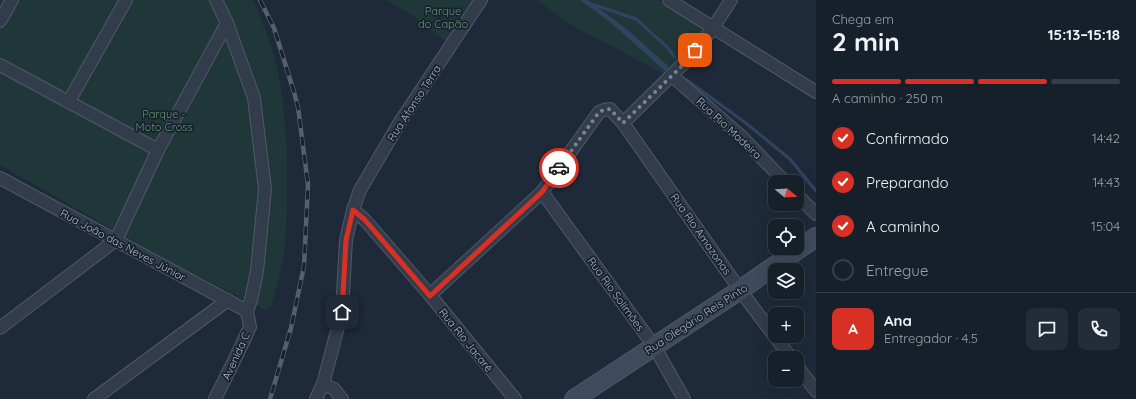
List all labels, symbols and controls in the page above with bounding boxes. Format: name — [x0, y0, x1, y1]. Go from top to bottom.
park label: Parque do Capão — [418, 4, 468, 31]
text: Chega em — [832, 11, 894, 27]
text: 2 min — [832, 25, 900, 58]
text: 15:13–15:18 — [1048, 25, 1120, 44]
pin — [678, 33, 712, 67]
icon: bag — [684, 39, 706, 61]
street label: Rua Afonso Terra — [384, 62, 444, 144]
text: A caminho · 250 m — [832, 90, 943, 106]
street label: Rua Rio Madeira — [693, 94, 765, 162]
park label: Parque - Moto Cross — [135, 107, 193, 134]
icon: check — [832, 127, 854, 149]
text: Confirmado — [866, 129, 949, 148]
text: 14:42 — [1092, 130, 1120, 146]
courier — [539, 148, 579, 188]
icon: car — [548, 157, 570, 179]
icon: check — [832, 171, 854, 193]
text: Preparando — [866, 173, 949, 192]
text: 14:43 — [1092, 174, 1120, 190]
north arrow — [768, 175, 804, 211]
map controls — [768, 175, 804, 387]
street label: Rua Rio Amazonas — [668, 191, 734, 277]
street label: Rua João das Neves Júnior — [58, 206, 189, 284]
icon: check — [832, 215, 854, 237]
text: A caminho — [866, 217, 940, 236]
text: 15:04 — [1091, 218, 1120, 234]
button: locate — [768, 219, 804, 255]
street label: Rua Rio Solimões — [584, 254, 648, 334]
text: Entregue — [866, 261, 928, 280]
button: layers — [768, 263, 804, 299]
street label: Rua Olegário Reis Pinto — [642, 280, 750, 357]
pin — [325, 295, 359, 329]
icon: home — [331, 301, 353, 323]
street label: Rua Rio Jacaré — [436, 305, 496, 375]
button: + — [768, 307, 804, 343]
button: chat — [1026, 308, 1068, 350]
button: phone — [1078, 308, 1120, 350]
text: Ana — [884, 311, 912, 330]
text: A — [848, 319, 858, 338]
street label: Avenida C — [219, 330, 253, 382]
text: Entregador · 4.5 — [884, 330, 978, 346]
button: − — [768, 351, 804, 387]

